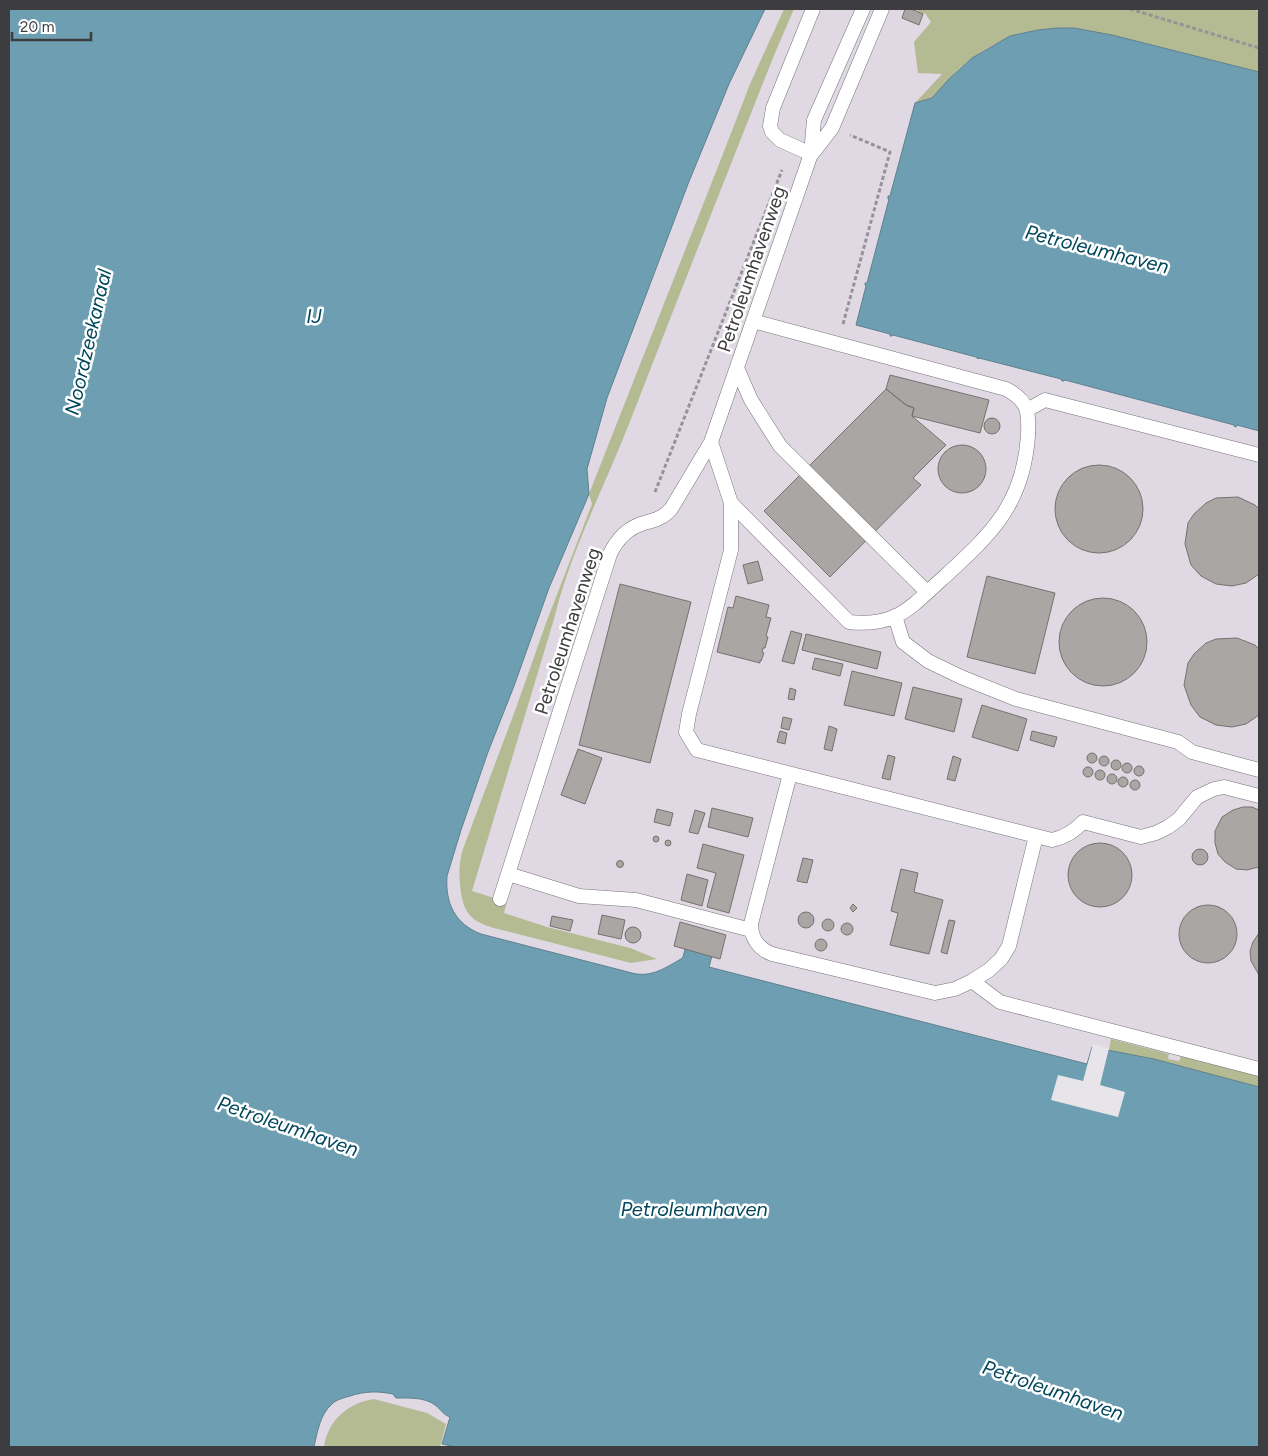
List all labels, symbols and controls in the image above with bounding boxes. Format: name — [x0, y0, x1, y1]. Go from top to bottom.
scale bar — [12, 10, 91, 42]
text: 20 m — [20, 18, 54, 36]
street label: Petroleumhavenweg — [712, 183, 791, 355]
water label: Petroleumhaven — [1023, 220, 1171, 278]
water label: Noordzeekanaal — [60, 266, 117, 417]
water label: IJ — [306, 304, 323, 328]
street label: Petroleumhavenweg — [530, 545, 605, 717]
water label: Petroleumhaven — [214, 1091, 362, 1161]
water label: Petroleumhaven — [620, 1197, 768, 1221]
water label: Petroleumhaven — [979, 1355, 1127, 1425]

